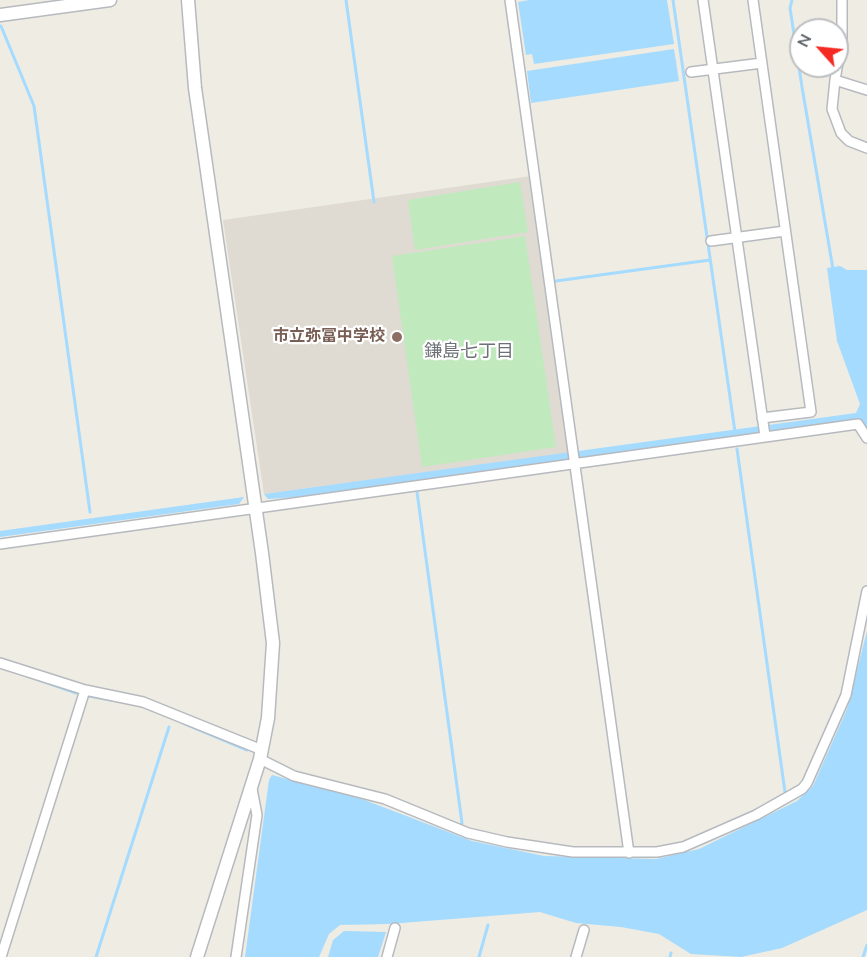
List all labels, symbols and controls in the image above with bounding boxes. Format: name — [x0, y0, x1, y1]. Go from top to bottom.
north arrow — [789, 18, 849, 78]
text: N — [792, 30, 817, 51]
place label: 市立弥冨中学校 — [273, 327, 385, 347]
marker: 市立弥冨中学校 — [390, 330, 404, 344]
district label: 鎌島七丁目 — [424, 342, 514, 364]

